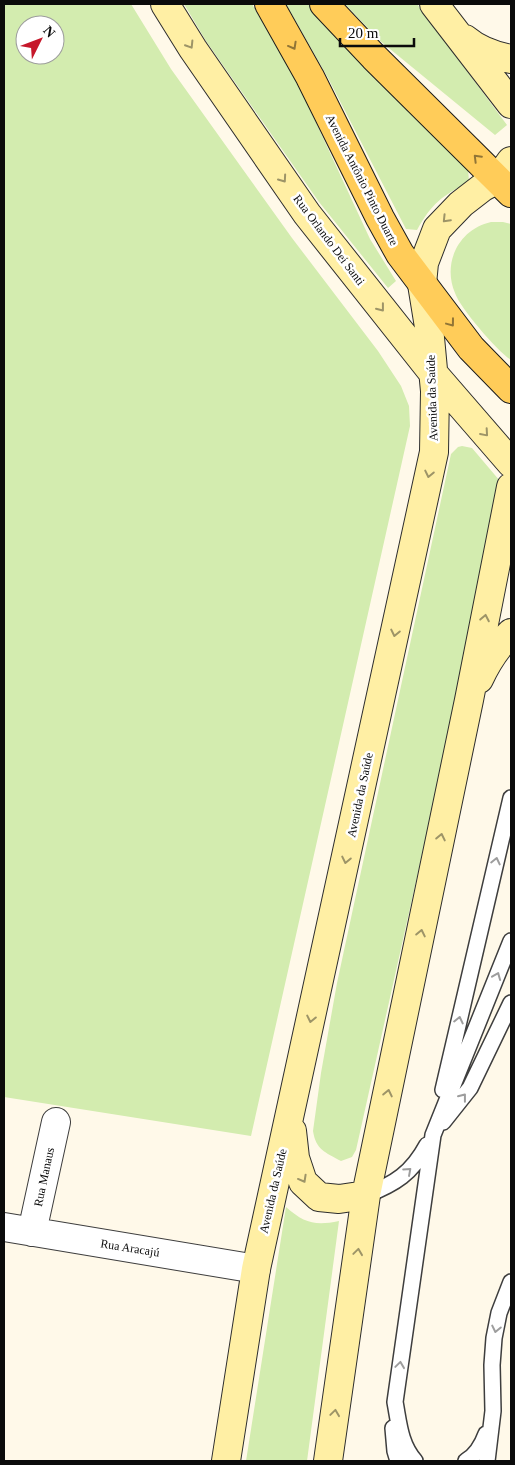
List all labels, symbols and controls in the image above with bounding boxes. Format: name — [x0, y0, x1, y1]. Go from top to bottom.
north arrow — [15, 15, 65, 65]
scale bar — [340, 15, 414, 47]
text: N — [40, 23, 58, 40]
text: 20 m — [348, 25, 379, 41]
one-way arrow — [184, 40, 194, 49]
one-way arrow — [287, 41, 297, 50]
street label: Avenida Antônio Pinto Duarte — [323, 112, 401, 248]
one-way arrow — [474, 155, 483, 164]
one-way arrow — [277, 173, 286, 183]
street label: Rua Orlando Dei Santi — [290, 192, 368, 289]
one-way arrow — [443, 214, 452, 223]
one-way arrow — [376, 302, 384, 311]
one-way arrow — [446, 317, 454, 326]
street label: Avenida da Saúde — [423, 355, 441, 441]
one-way arrow — [479, 427, 488, 436]
one-way arrow — [424, 469, 435, 478]
one-way arrow — [480, 614, 490, 622]
one-way arrow — [390, 628, 401, 637]
street label: Avenida da Saúde — [344, 751, 376, 839]
one-way arrow — [435, 832, 446, 841]
one-way arrow — [341, 855, 351, 864]
one-way arrow — [490, 857, 501, 866]
one-way arrow — [415, 929, 426, 938]
one-way arrow — [491, 972, 501, 981]
one-way arrow — [306, 1014, 317, 1023]
one-way arrow — [453, 1015, 464, 1024]
one-way arrow — [382, 1088, 393, 1097]
one-way arrow — [457, 1094, 465, 1103]
street label: Rua Manaus — [31, 1146, 57, 1208]
street label: Avenida da Saúde — [256, 1147, 290, 1235]
one-way arrow — [403, 1168, 412, 1177]
one-way arrow — [297, 1173, 307, 1182]
street label: Rua Aracajú — [99, 1236, 161, 1260]
one-way arrow — [352, 1248, 363, 1256]
one-way arrow — [491, 1324, 502, 1333]
one-way arrow — [394, 1361, 405, 1369]
one-way arrow — [329, 1409, 339, 1417]

